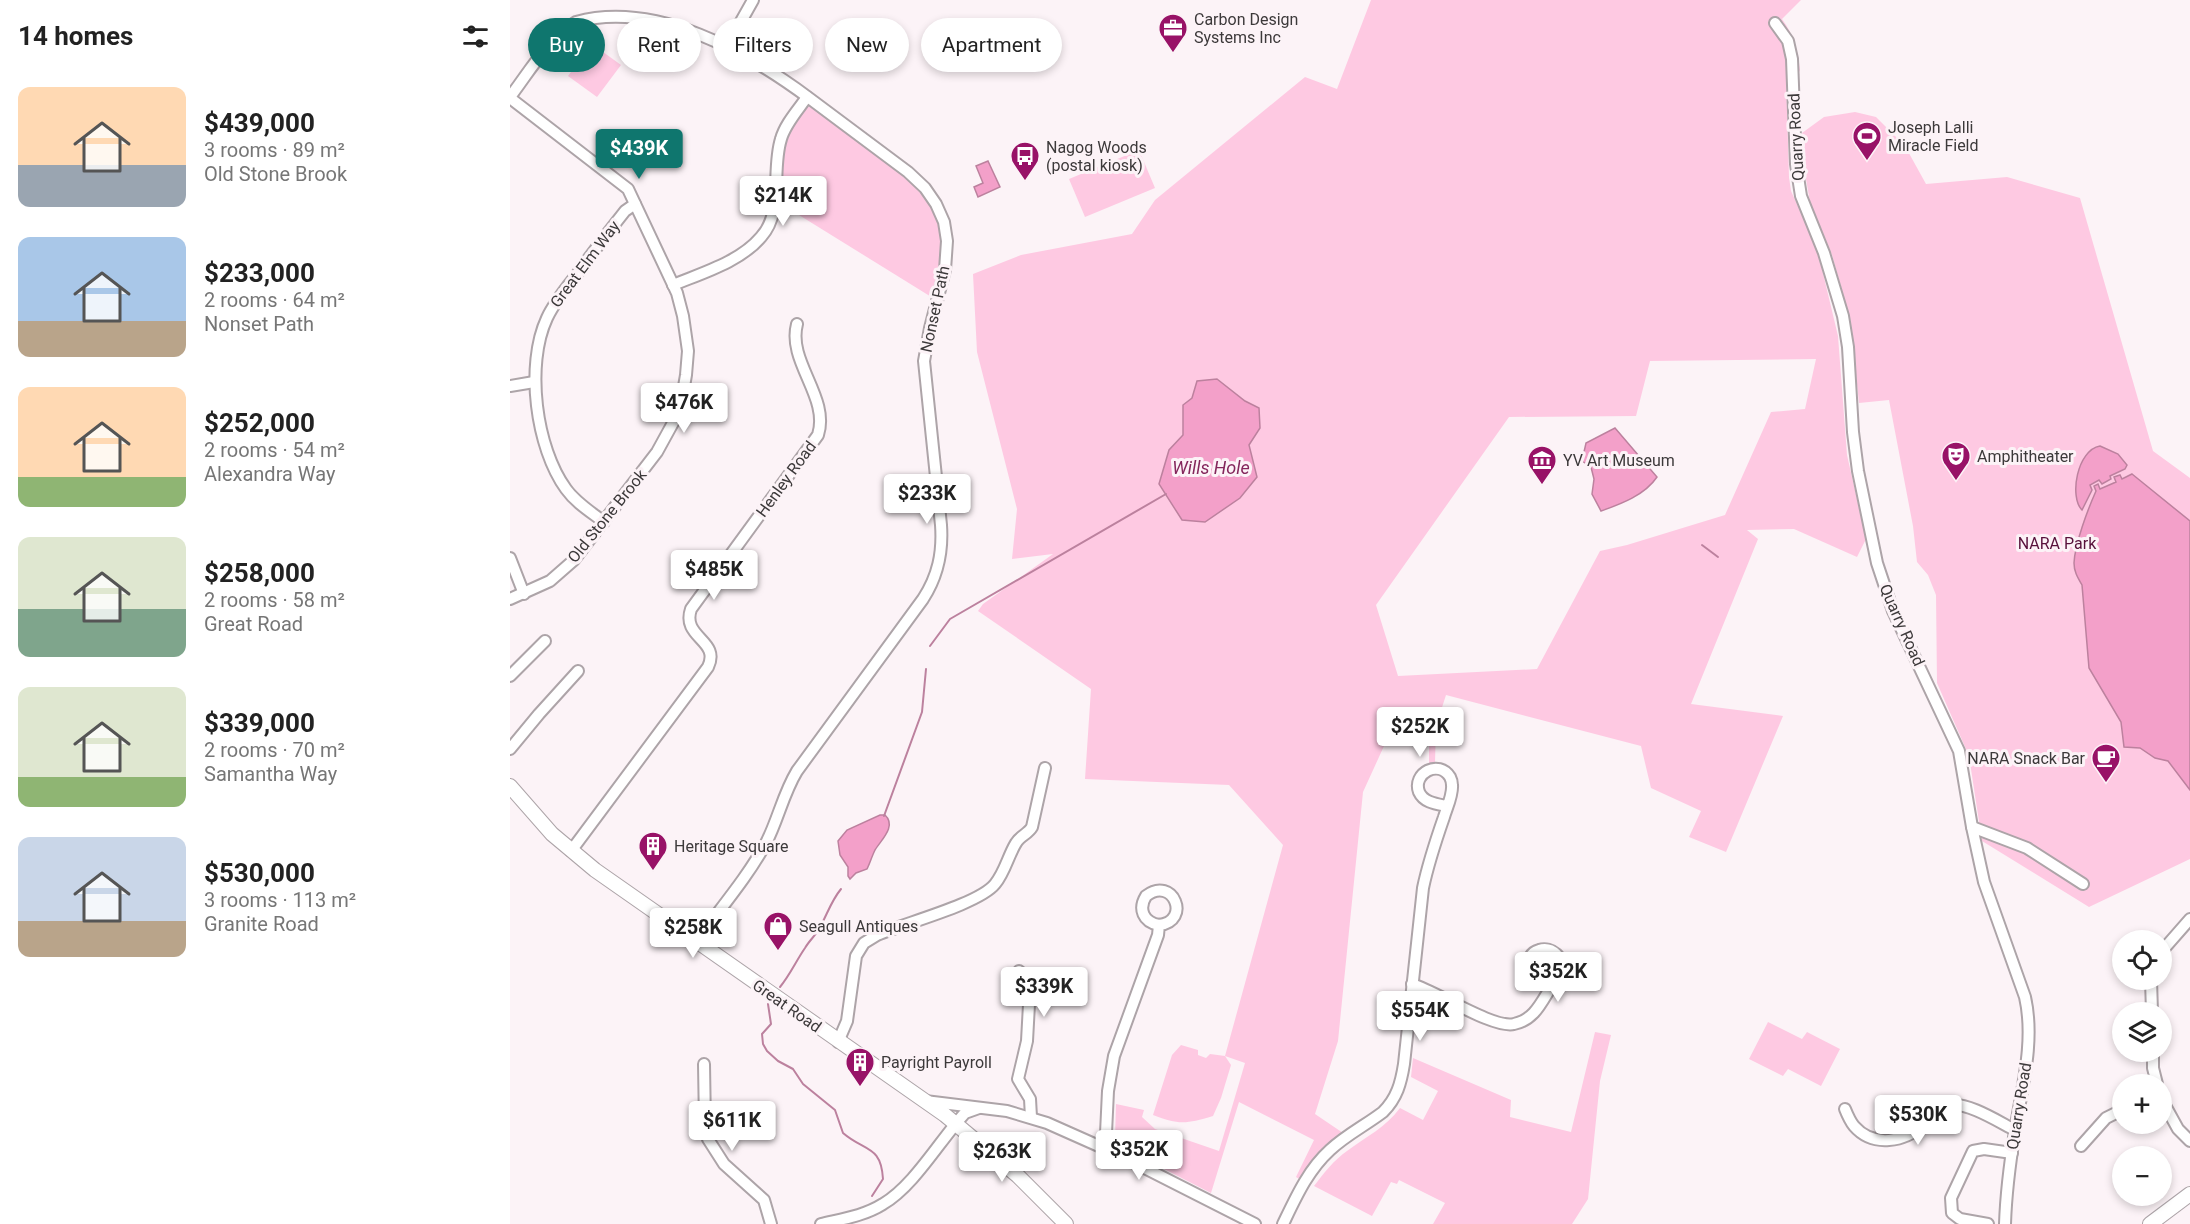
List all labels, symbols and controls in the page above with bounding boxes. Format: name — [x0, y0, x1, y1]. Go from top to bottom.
place label: Carbon Design Systems Inc — [1194, 10, 1298, 47]
office icon: Carbon Design Systems Inc — [1157, 12, 1189, 54]
chip: Buy — [528, 18, 605, 72]
chip: Rent — [617, 18, 701, 72]
chip: Filters — [713, 18, 813, 72]
chip: New — [825, 18, 909, 72]
chip: Apartment — [921, 18, 1062, 72]
icon: filters — [459, 20, 492, 53]
text: 14 homes — [18, 21, 133, 51]
street label: Quarry Road — [1784, 93, 1808, 181]
text: $439,000 — [204, 108, 315, 138]
icon: home — [66, 111, 138, 183]
place label: Joseph Lalli Miracle Field — [1888, 118, 1979, 155]
sports icon: Joseph Lalli Miracle Field — [1851, 120, 1883, 162]
pin: $439K — [597, 129, 681, 180]
text: $439K — [610, 136, 668, 160]
text: 3 rooms · 89 m² — [204, 138, 345, 162]
place label: Nagog Woods (postal kiosk) — [1046, 138, 1147, 175]
bus stop icon: Nagog Woods (postal kiosk) — [1009, 140, 1041, 182]
text: Old Stone Brook — [204, 162, 347, 186]
pin: $214K — [741, 176, 825, 227]
text: $214K — [754, 183, 812, 207]
street label: Great Elm Way — [546, 217, 624, 311]
text: $233,000 — [204, 258, 315, 288]
icon: home — [66, 261, 138, 333]
street label: Nonset Path — [917, 264, 953, 354]
text: 2 rooms · 64 m² — [204, 288, 345, 312]
text: Nonset Path — [204, 312, 314, 336]
pin: $476K — [642, 383, 726, 434]
text: $476K — [655, 390, 713, 414]
text: $252,000 — [204, 408, 315, 438]
icon: home — [66, 411, 138, 483]
street label: Henley Road — [752, 437, 820, 521]
text: 2 rooms · 54 m² — [204, 438, 345, 462]
theatre icon: Amphitheater — [1940, 440, 1972, 482]
museum icon: YV Art Museum — [1526, 444, 1558, 486]
place label: Amphitheater — [1977, 447, 2074, 466]
place label: YV Art Museum — [1563, 451, 1675, 470]
water label: Wills Hole — [1172, 457, 1250, 478]
text: Alexandra Way — [204, 462, 335, 486]
street label: Old Stone Brook — [564, 465, 651, 566]
pin: $233K — [885, 474, 969, 525]
text: $233K — [898, 481, 956, 505]
park label: NARA Park — [2018, 534, 2097, 553]
pin: $485K — [672, 550, 756, 601]
text: $485K — [685, 557, 743, 581]
text: $258,000 — [204, 558, 315, 588]
icon: home — [66, 561, 138, 633]
street label: Quarry Road — [1875, 581, 1929, 669]
text: 2 rooms · 58 m² — [204, 588, 345, 612]
text: Great Road — [204, 612, 303, 636]
pin: $252K — [1378, 707, 1462, 758]
text: $339,000 — [204, 708, 315, 738]
icon: home — [66, 711, 138, 783]
text: $252K — [1391, 714, 1449, 738]
text: 2 rooms · 70 m² — [204, 738, 345, 762]
cafe icon: NARA Snack Bar — [2090, 742, 2122, 784]
place label: NARA Snack Bar — [1967, 749, 2086, 768]
text: Samantha Way — [204, 762, 337, 786]
building icon: Heritage Square — [637, 830, 669, 872]
place label: Heritage Square — [674, 837, 788, 856]
text: $530,000 — [204, 858, 315, 888]
icon: home — [66, 861, 138, 933]
text: 3 rooms · 113 m² — [204, 888, 356, 912]
pin: $258K — [651, 908, 735, 959]
shop icon: Seagull Antiques — [762, 910, 794, 952]
text: Granite Road — [204, 912, 319, 936]
text: $258K — [664, 915, 722, 939]
place label: Seagull Antiques — [799, 917, 918, 936]
map controls — [2112, 930, 2172, 1206]
button: locate — [2112, 930, 2172, 990]
pin: $352K — [1516, 952, 1600, 1003]
text: $352K — [1529, 959, 1587, 983]
pin: $339K — [1002, 967, 1086, 1018]
text: $339K — [1015, 974, 1073, 998]
street label: Great Road — [749, 975, 825, 1037]
pin: $554K — [1378, 991, 1462, 1042]
text: $554K — [1391, 998, 1449, 1022]
button: layers — [2112, 1002, 2172, 1062]
building icon: Payright Payroll — [844, 1046, 876, 1088]
place label: Payright Payroll — [881, 1053, 992, 1072]
street label: Quarry Road — [2003, 1061, 2035, 1151]
button: + — [2112, 1074, 2172, 1134]
pin: $530K — [1876, 1095, 1960, 1146]
pin: $611K — [690, 1101, 774, 1152]
text: $530K — [1889, 1102, 1947, 1126]
text: $611K — [703, 1108, 761, 1132]
pin: $352K — [1097, 1130, 1181, 1181]
pin: $263K — [960, 1132, 1044, 1183]
text: $352K — [1110, 1137, 1168, 1161]
text: $263K — [973, 1139, 1031, 1163]
button: − — [2112, 1146, 2172, 1206]

